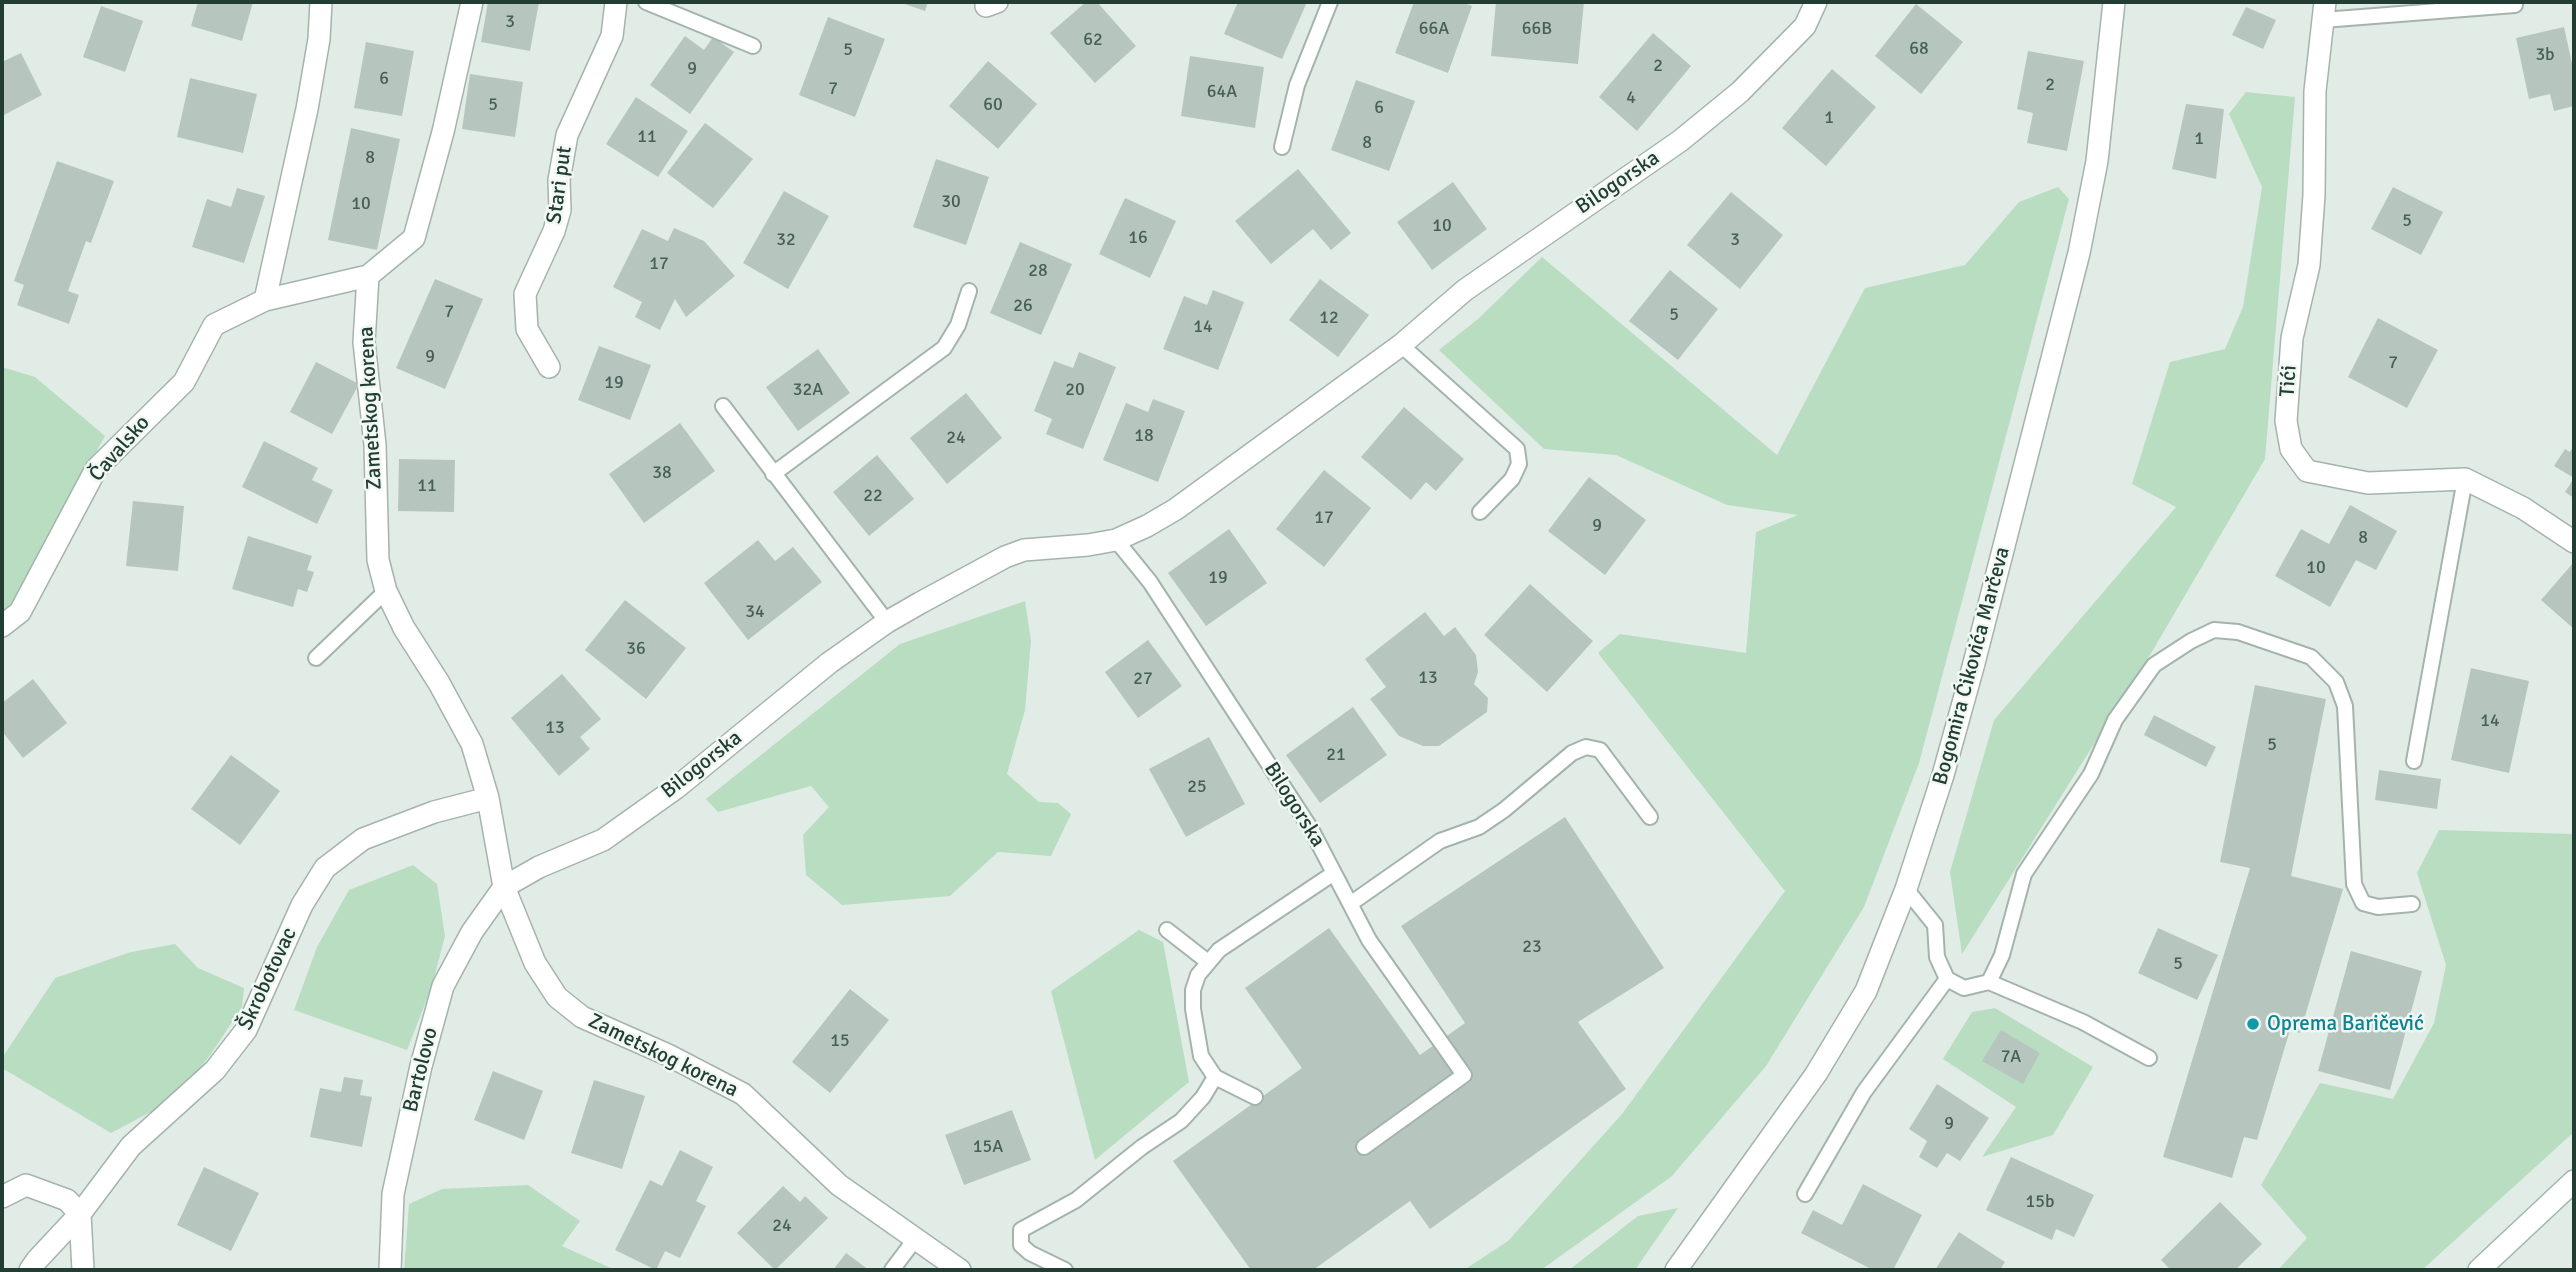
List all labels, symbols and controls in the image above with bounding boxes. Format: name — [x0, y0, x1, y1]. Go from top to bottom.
house number: 3 — [505, 11, 515, 33]
house number: 66A — [1419, 18, 1449, 40]
house number: 66B — [1522, 18, 1552, 40]
house number: 62 — [1083, 29, 1103, 51]
house number: 68 — [1909, 38, 1929, 60]
house number: 5 — [843, 39, 853, 61]
house number: 3b — [2535, 44, 2555, 66]
house number: 2 — [1653, 55, 1663, 77]
house number: 9 — [687, 58, 697, 80]
house number: 6 — [379, 68, 389, 90]
house number: 2 — [2045, 74, 2055, 96]
house number: 7 — [828, 78, 838, 100]
house number: 64A — [1207, 81, 1237, 103]
house number: 4 — [1626, 87, 1636, 109]
house number: 5 — [488, 94, 498, 116]
house number: 60 — [983, 94, 1003, 116]
house number: 6 — [1374, 97, 1384, 119]
house number: 1 — [1824, 107, 1834, 129]
house number: 11 — [637, 126, 657, 148]
house number: 1 — [2194, 128, 2204, 150]
house number: 8 — [1362, 132, 1372, 154]
street label: Stari put — [542, 145, 578, 225]
street label: Bilogorska — [1571, 146, 1665, 220]
house number: 8 — [365, 147, 375, 169]
house number: 30 — [941, 191, 961, 213]
house number: 10 — [351, 193, 371, 215]
house number: 5 — [2402, 210, 2412, 232]
house number: 10 — [1432, 215, 1452, 237]
house number: 16 — [1128, 227, 1148, 249]
house number: 32 — [776, 229, 796, 251]
house number: 3 — [1730, 229, 1740, 251]
house number: 17 — [649, 253, 669, 275]
house number: 28 — [1028, 260, 1048, 282]
house number: 26 — [1013, 295, 1033, 317]
house number: 7 — [444, 301, 454, 323]
house number: 5 — [1669, 304, 1679, 326]
house number: 12 — [1319, 307, 1339, 329]
house number: 14 — [1193, 316, 1213, 338]
street label: Zametskog korena — [354, 326, 388, 490]
house number: 9 — [425, 346, 435, 368]
house number: 7 — [2388, 352, 2398, 374]
street label: Tići — [2275, 364, 2303, 398]
house number: 19 — [604, 372, 624, 394]
house number: 32A — [793, 379, 823, 401]
house number: 20 — [1065, 379, 1085, 401]
street label: Čavalsko — [84, 411, 156, 487]
house number: 18 — [1134, 425, 1154, 447]
house number: 24 — [946, 427, 966, 449]
house number: 38 — [652, 462, 672, 484]
house number: 11 — [417, 475, 437, 497]
house number: 22 — [863, 485, 883, 507]
house number: 17 — [1314, 507, 1334, 529]
house number: 9 — [1592, 515, 1602, 537]
house number: 8 — [2358, 527, 2368, 549]
street label: Bogomira Ćikovića Marčeva — [1928, 544, 2016, 788]
house number: 10 — [2306, 557, 2326, 579]
house number: 19 — [1208, 567, 1228, 589]
house number: 34 — [745, 601, 765, 623]
house number: 36 — [626, 638, 646, 660]
house number: 13 — [1418, 667, 1438, 689]
house number: 27 — [1133, 668, 1153, 690]
house number: 14 — [2480, 710, 2500, 732]
house number: 13 — [545, 717, 565, 739]
street label: Bilogorska — [657, 726, 747, 804]
house number: 5 — [2267, 734, 2277, 756]
house number: 21 — [1326, 744, 1346, 766]
street label: Bilogorska — [1258, 758, 1330, 852]
house number: 25 — [1187, 776, 1207, 798]
street label: Škrobotovac — [233, 924, 303, 1034]
house number: 23 — [1522, 936, 1542, 958]
house number: 5 — [2173, 953, 2183, 975]
street label: Zametskog korena — [584, 1009, 742, 1103]
place label: Oprema Baričević — [2267, 1011, 2424, 1037]
marker: Oprema Baričević — [2245, 1016, 2261, 1032]
street label: Bartolovo — [398, 1025, 444, 1115]
house number: 15 — [830, 1030, 850, 1052]
house number: 7A — [2001, 1046, 2021, 1068]
house number: 9 — [1944, 1113, 1954, 1135]
house number: 15A — [973, 1136, 1003, 1158]
house number: 15b — [2026, 1191, 2054, 1213]
house number: 24 — [772, 1215, 792, 1237]

